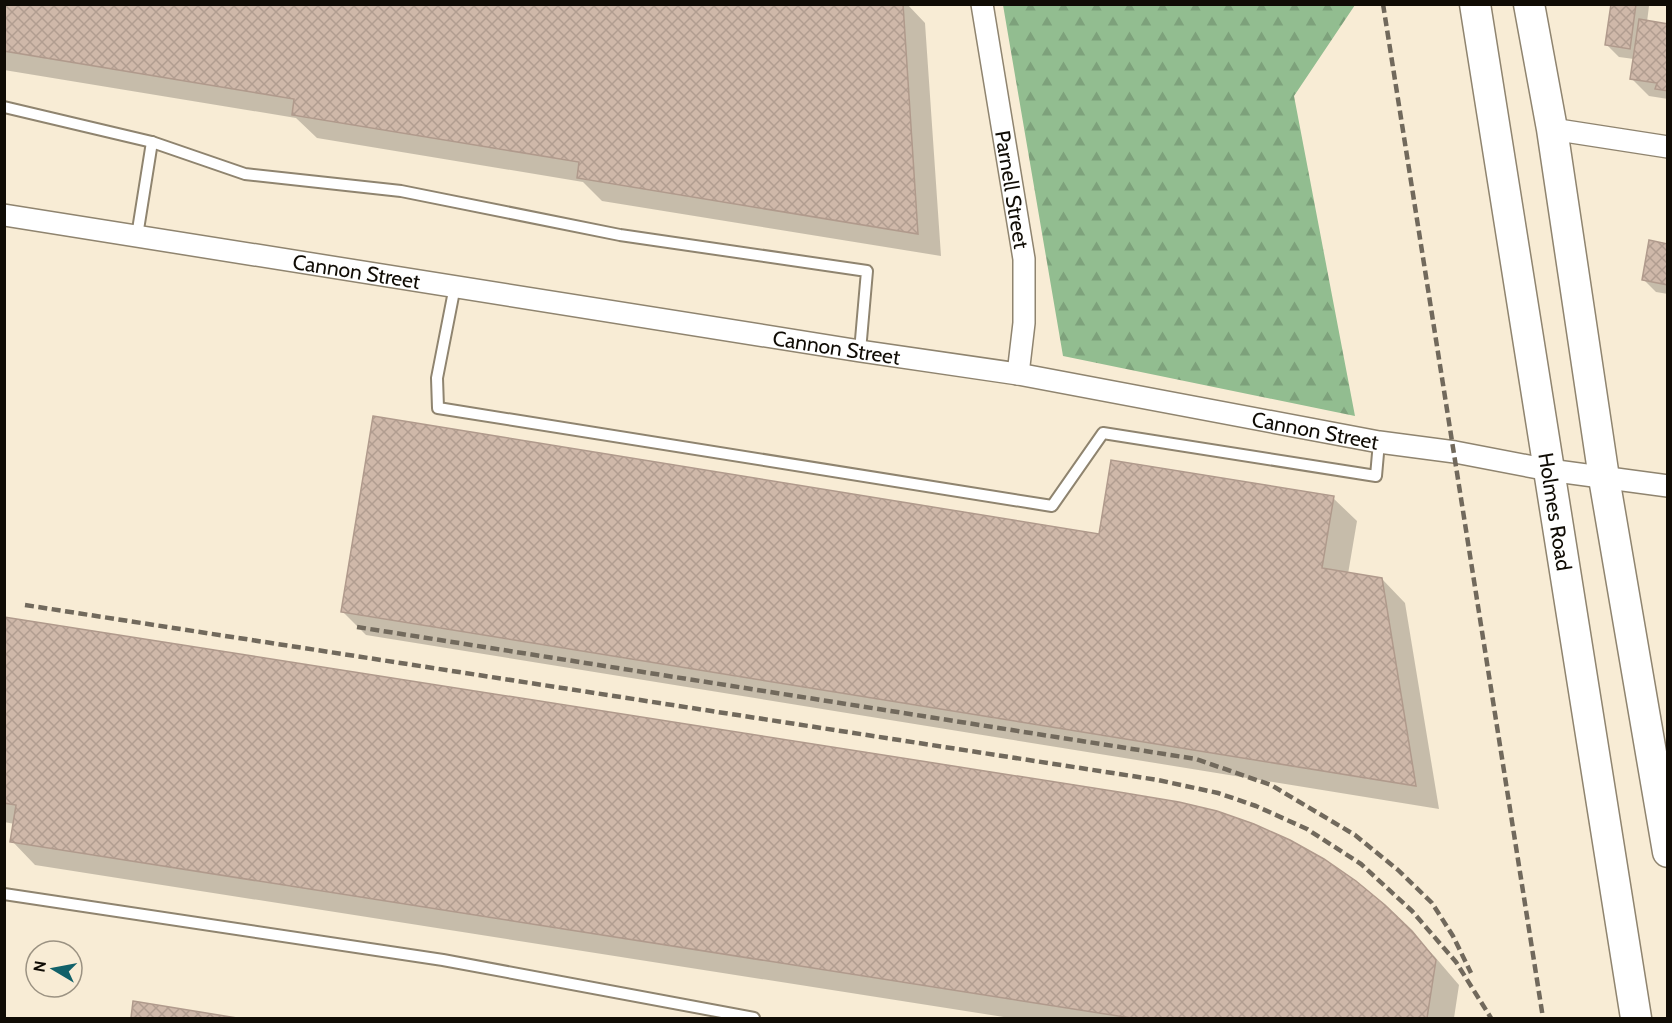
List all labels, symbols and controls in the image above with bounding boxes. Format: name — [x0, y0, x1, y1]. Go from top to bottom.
street label: Parnell Street — [990, 128, 1035, 251]
street label: Cannon Street — [291, 249, 422, 293]
street label: Cannon Street — [771, 325, 902, 369]
street label: Cannon Street — [1250, 406, 1381, 454]
street label: Holmes Road — [1534, 451, 1577, 573]
north arrow — [24, 939, 84, 999]
text: N — [29, 959, 50, 974]

